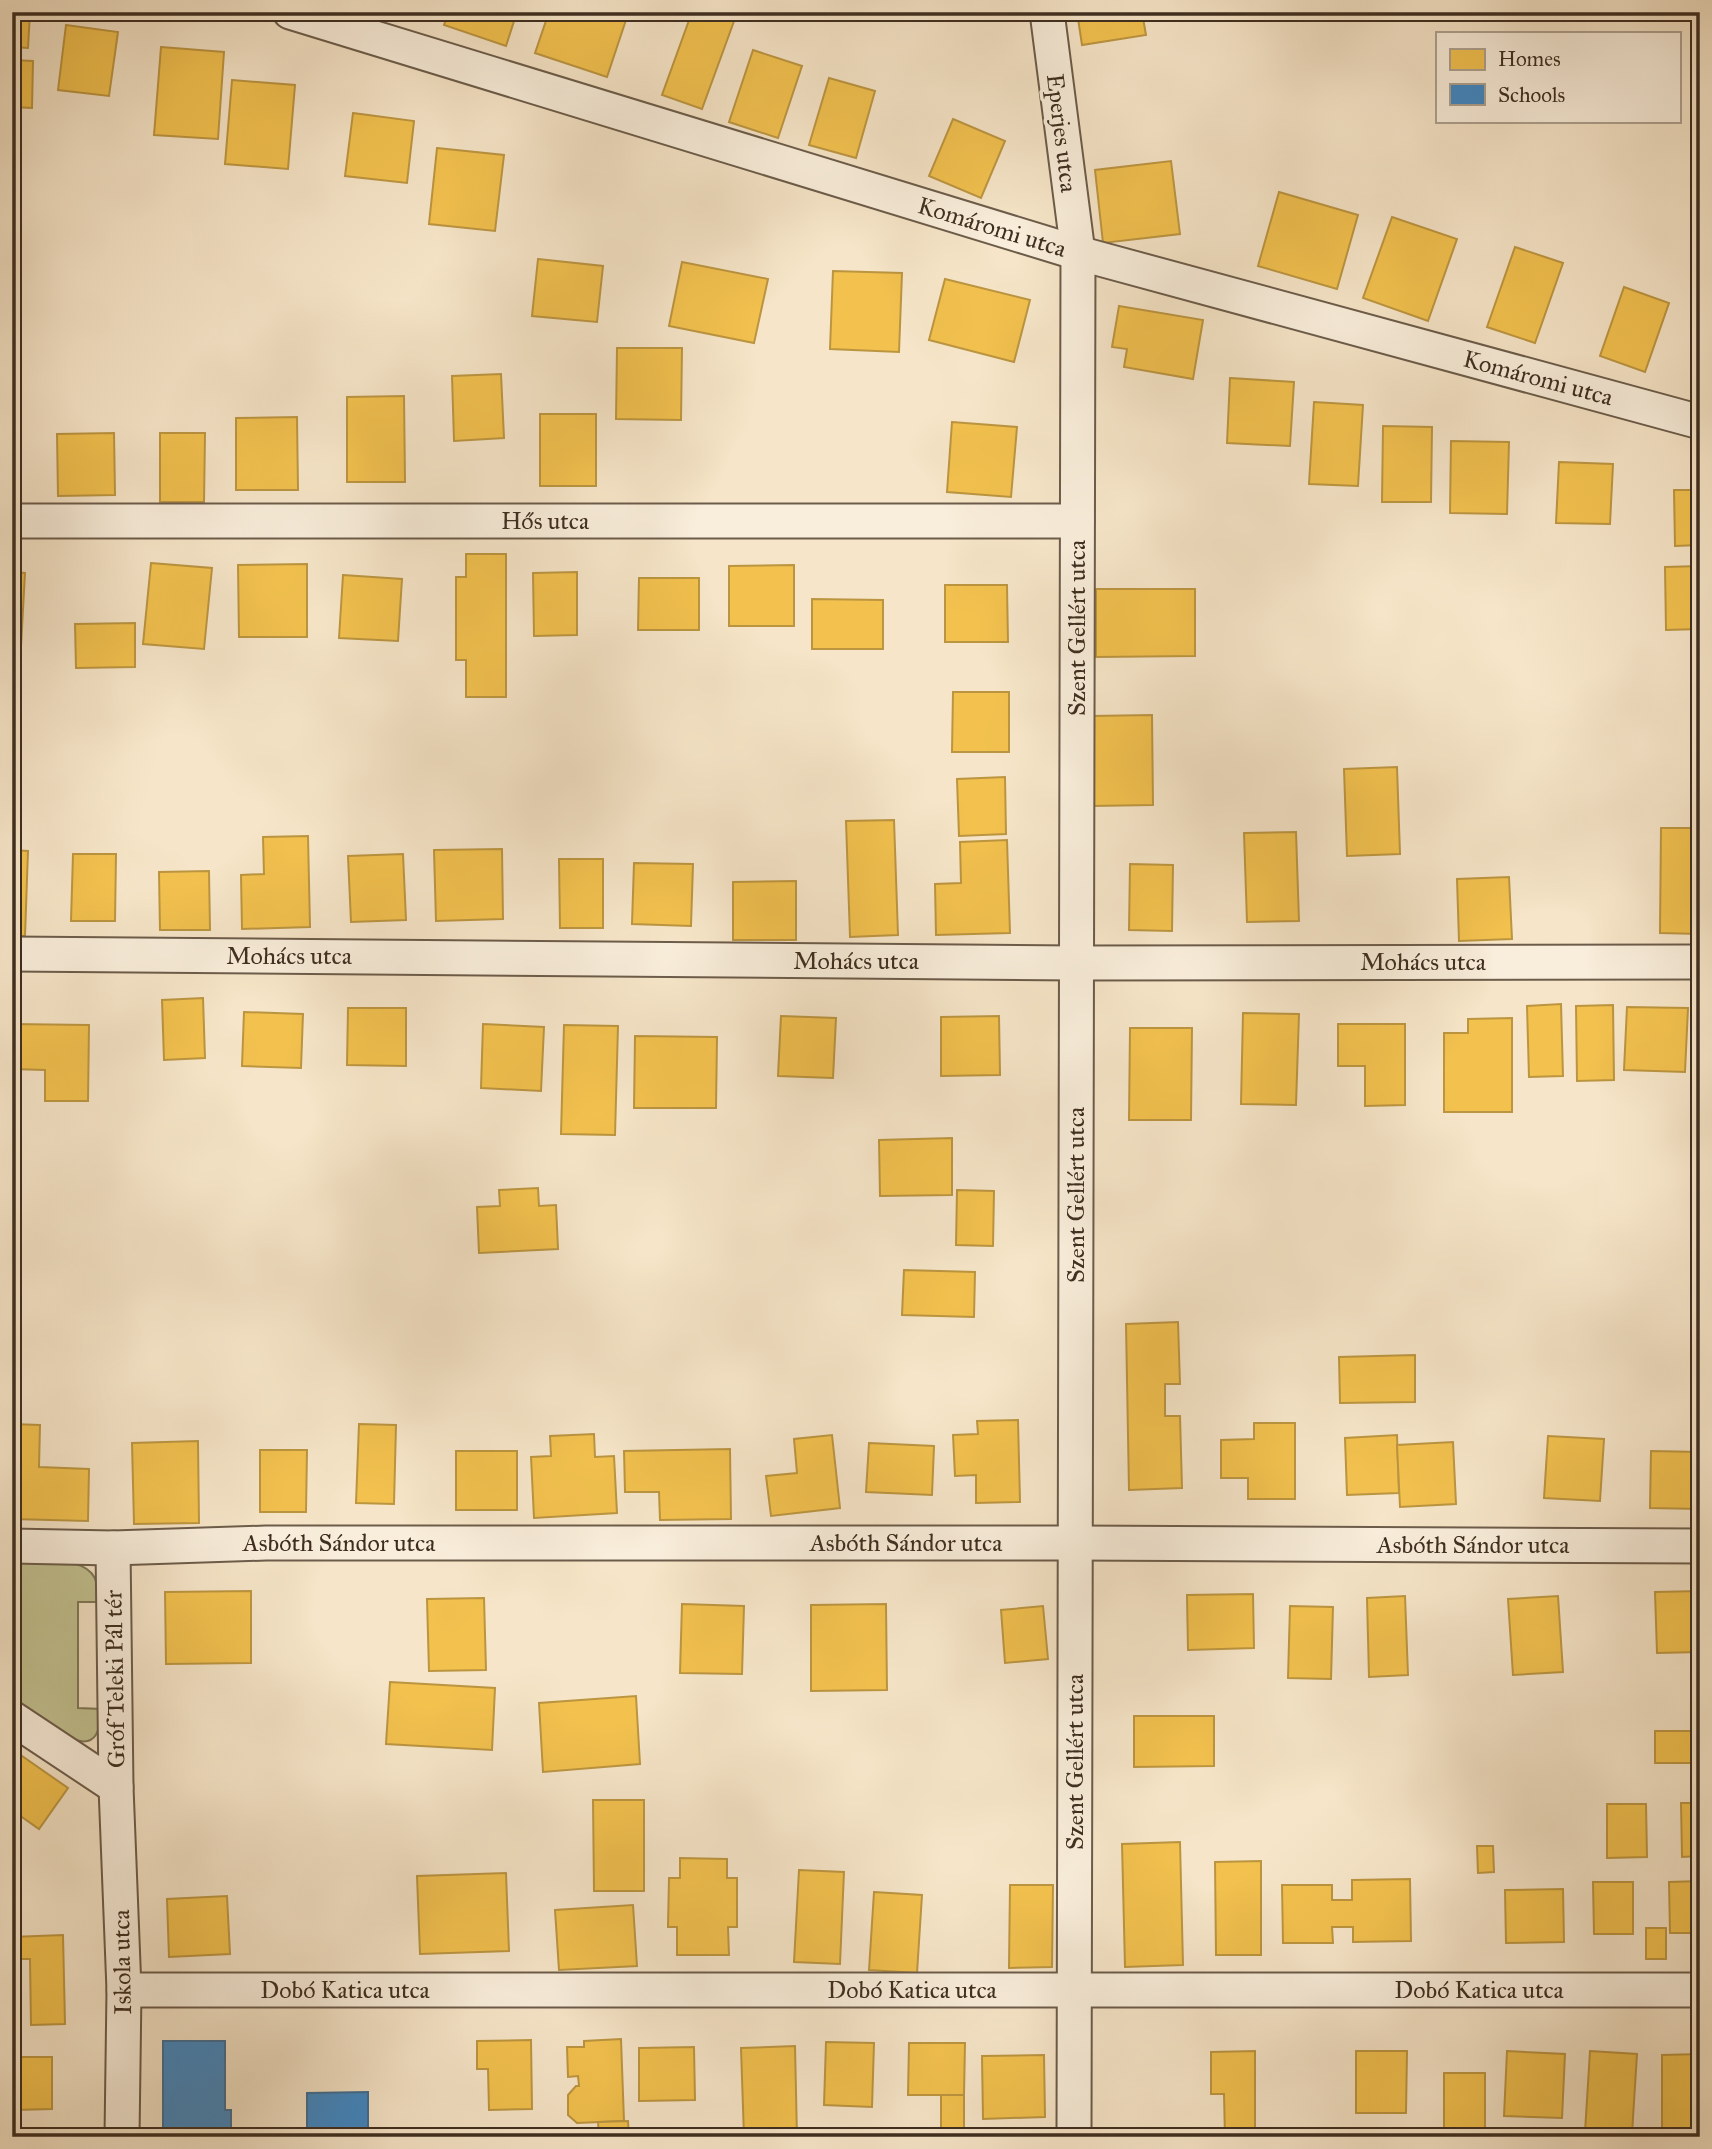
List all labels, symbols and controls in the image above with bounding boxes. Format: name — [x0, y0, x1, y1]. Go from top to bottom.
legend — [1436, 32, 1680, 122]
text: Homes — [1498, 46, 1561, 72]
street label: Eperjes utca — [1040, 72, 1084, 195]
text: Schools — [1498, 82, 1565, 108]
street label: Komáromi utca — [914, 190, 1071, 264]
street label: Komáromi utca — [1460, 344, 1617, 413]
street label: Hős utca — [501, 506, 590, 536]
street label: Szent Gellért utca — [1062, 539, 1092, 716]
street label: Mohács utca — [226, 941, 353, 971]
street label: Mohács utca — [793, 946, 920, 976]
street label: Mohács utca — [1360, 947, 1487, 977]
street label: Szent Gellért utca — [1061, 1106, 1091, 1283]
street label: Asbóth Sándor utca — [242, 1528, 436, 1558]
street label: Asbóth Sándor utca — [809, 1528, 1003, 1558]
street label: Asbóth Sándor utca — [1376, 1530, 1570, 1560]
street label: Gróf Teleki Pál tér — [98, 1590, 132, 1768]
street label: Szent Gellért utca — [1060, 1673, 1090, 1850]
street label: Iskola utca — [106, 1908, 138, 2015]
street label: Dobó Katica utca — [260, 1975, 431, 2005]
street label: Dobó Katica utca — [827, 1975, 998, 2005]
street label: Dobó Katica utca — [1394, 1975, 1565, 2005]

